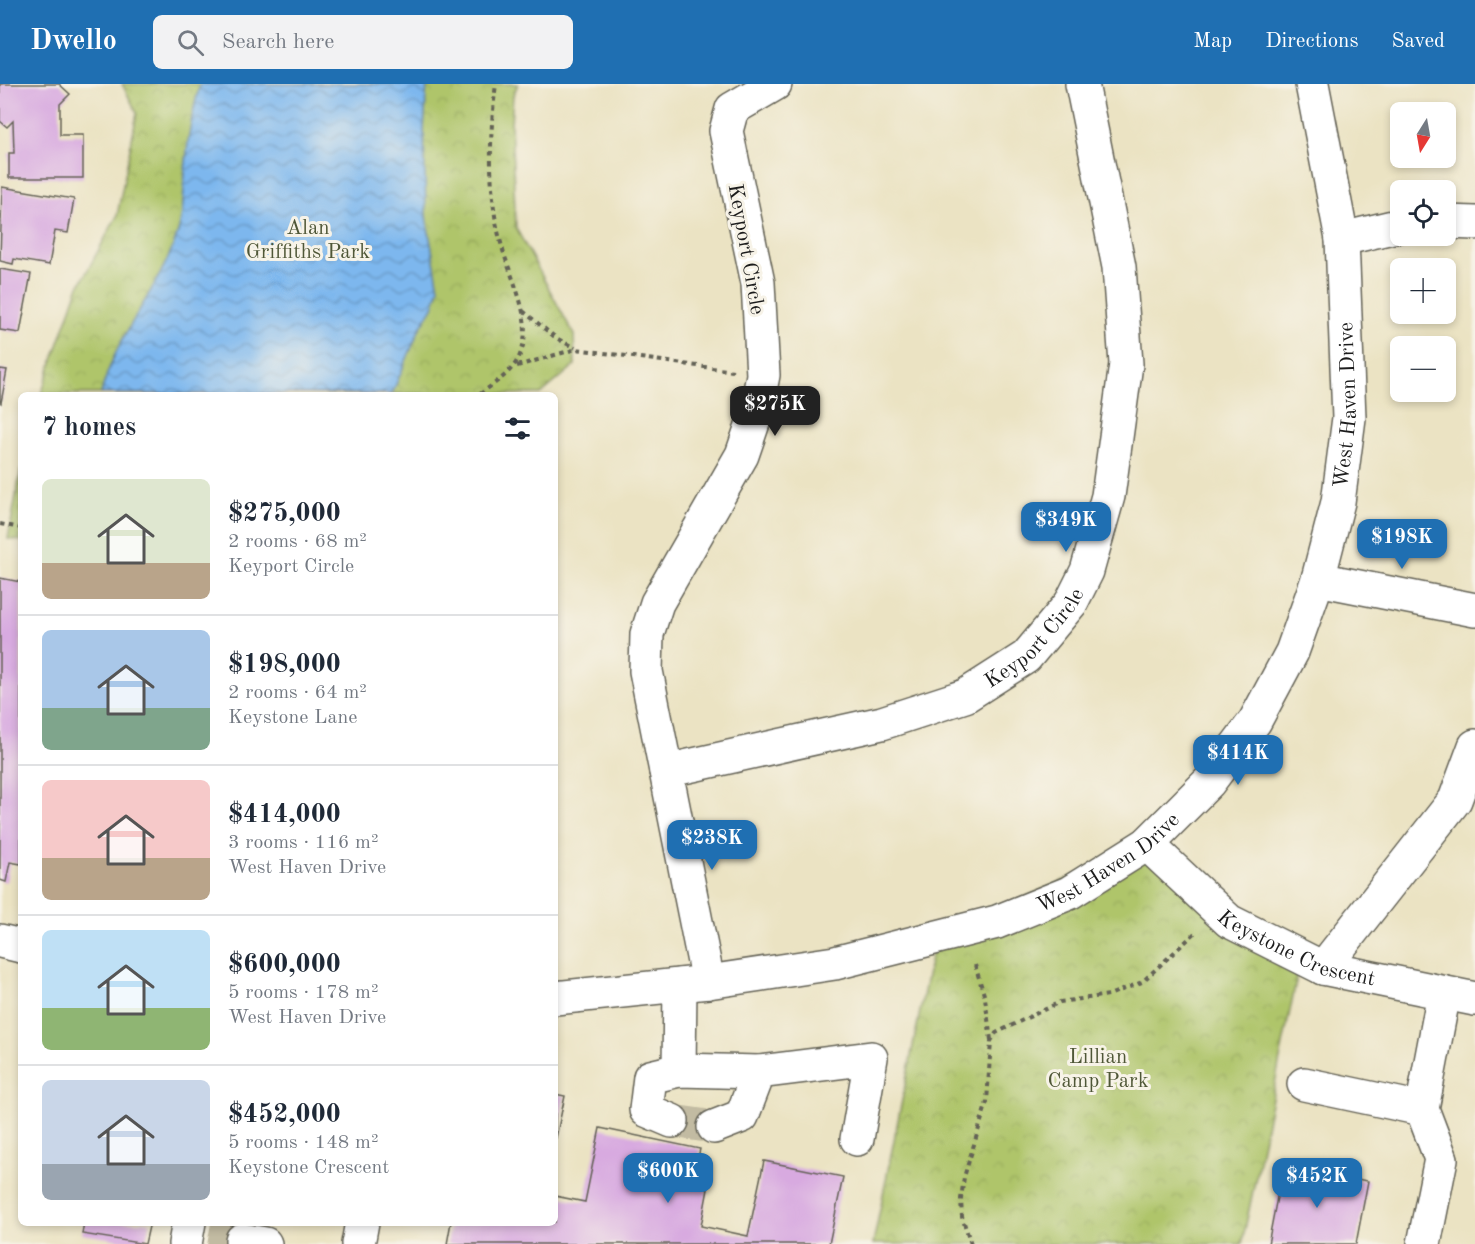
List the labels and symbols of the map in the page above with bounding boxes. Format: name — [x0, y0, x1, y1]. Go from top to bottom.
north arrow — [1390, 102, 1456, 168]
street label: Keyport Circle — [724, 182, 767, 316]
park label: Alan Griffiths Park — [246, 218, 370, 263]
street label: West Haven Drive — [1331, 322, 1361, 489]
pin: $275K — [733, 386, 817, 437]
pin: $349K — [1024, 502, 1108, 553]
pin: $198K — [1360, 519, 1444, 570]
street label: Keyport Circle — [981, 585, 1089, 693]
pin: $414K — [1196, 735, 1280, 786]
street label: West Haven Drive — [1034, 809, 1184, 917]
pin: $238K — [670, 820, 754, 871]
street label: Keystone Crescent — [1213, 907, 1377, 990]
park label: Lillian Camp Park — [1047, 1047, 1149, 1092]
pin: $600K — [626, 1153, 710, 1204]
pin: $452K — [1275, 1158, 1359, 1209]

